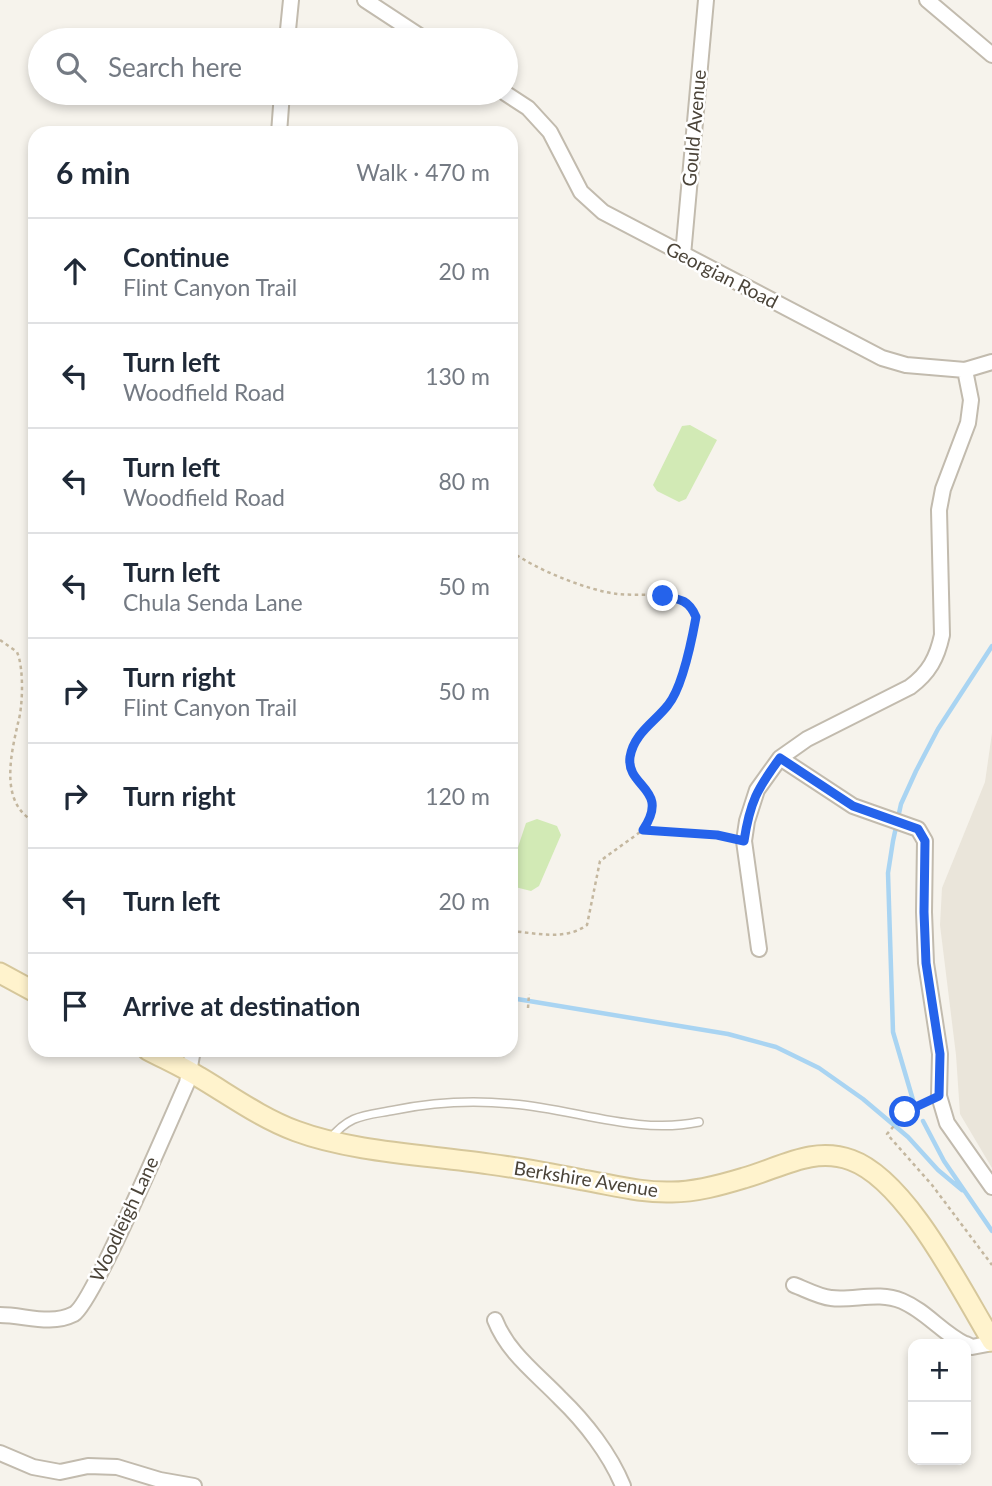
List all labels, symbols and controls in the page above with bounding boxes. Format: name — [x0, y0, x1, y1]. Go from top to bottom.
search box — [28, 28, 518, 105]
icon: search — [52, 48, 90, 86]
text: Search here — [108, 51, 242, 83]
street label: Gould Avenue — [677, 68, 710, 187]
text: 6 min — [56, 154, 130, 190]
text: Walk · 470 m — [356, 158, 490, 186]
street label: Georgian Road — [662, 236, 782, 313]
text: Continue — [123, 241, 229, 273]
icon: ahead — [56, 252, 94, 290]
text: 20 m — [439, 257, 490, 285]
text: Flint Canyon Trail — [123, 273, 297, 301]
text: Turn left — [123, 346, 220, 378]
icon: left — [56, 357, 94, 395]
text: 130 m — [425, 362, 490, 390]
text: Woodfield Road — [123, 378, 285, 406]
text: Turn left — [123, 451, 220, 483]
icon: left — [56, 462, 94, 500]
text: 80 m — [439, 467, 490, 495]
text: Woodfield Road — [123, 483, 285, 511]
text: Turn left — [123, 556, 220, 588]
icon: left — [56, 567, 94, 605]
text: 50 m — [439, 572, 490, 600]
route end — [647, 580, 678, 611]
text: Chula Senda Lane — [123, 588, 303, 616]
text: Turn right — [123, 661, 236, 693]
icon: right — [56, 672, 94, 710]
text: 50 m — [439, 677, 490, 705]
text: Flint Canyon Trail — [123, 693, 297, 721]
icon: right — [56, 777, 94, 815]
text: Turn right — [123, 780, 236, 812]
text: 120 m — [425, 782, 490, 810]
icon: left — [56, 882, 94, 920]
text: Turn left — [123, 885, 220, 917]
text: 20 m — [439, 887, 490, 915]
icon: arrive — [56, 987, 94, 1025]
text: Arrive at destination — [123, 990, 360, 1022]
route start — [889, 1096, 920, 1127]
street label: Woodleigh Lane — [85, 1153, 163, 1285]
street label: Berkshire Avenue — [512, 1156, 660, 1201]
map controls — [908, 1339, 971, 1465]
button: + — [908, 1339, 971, 1402]
button: − — [908, 1402, 971, 1465]

